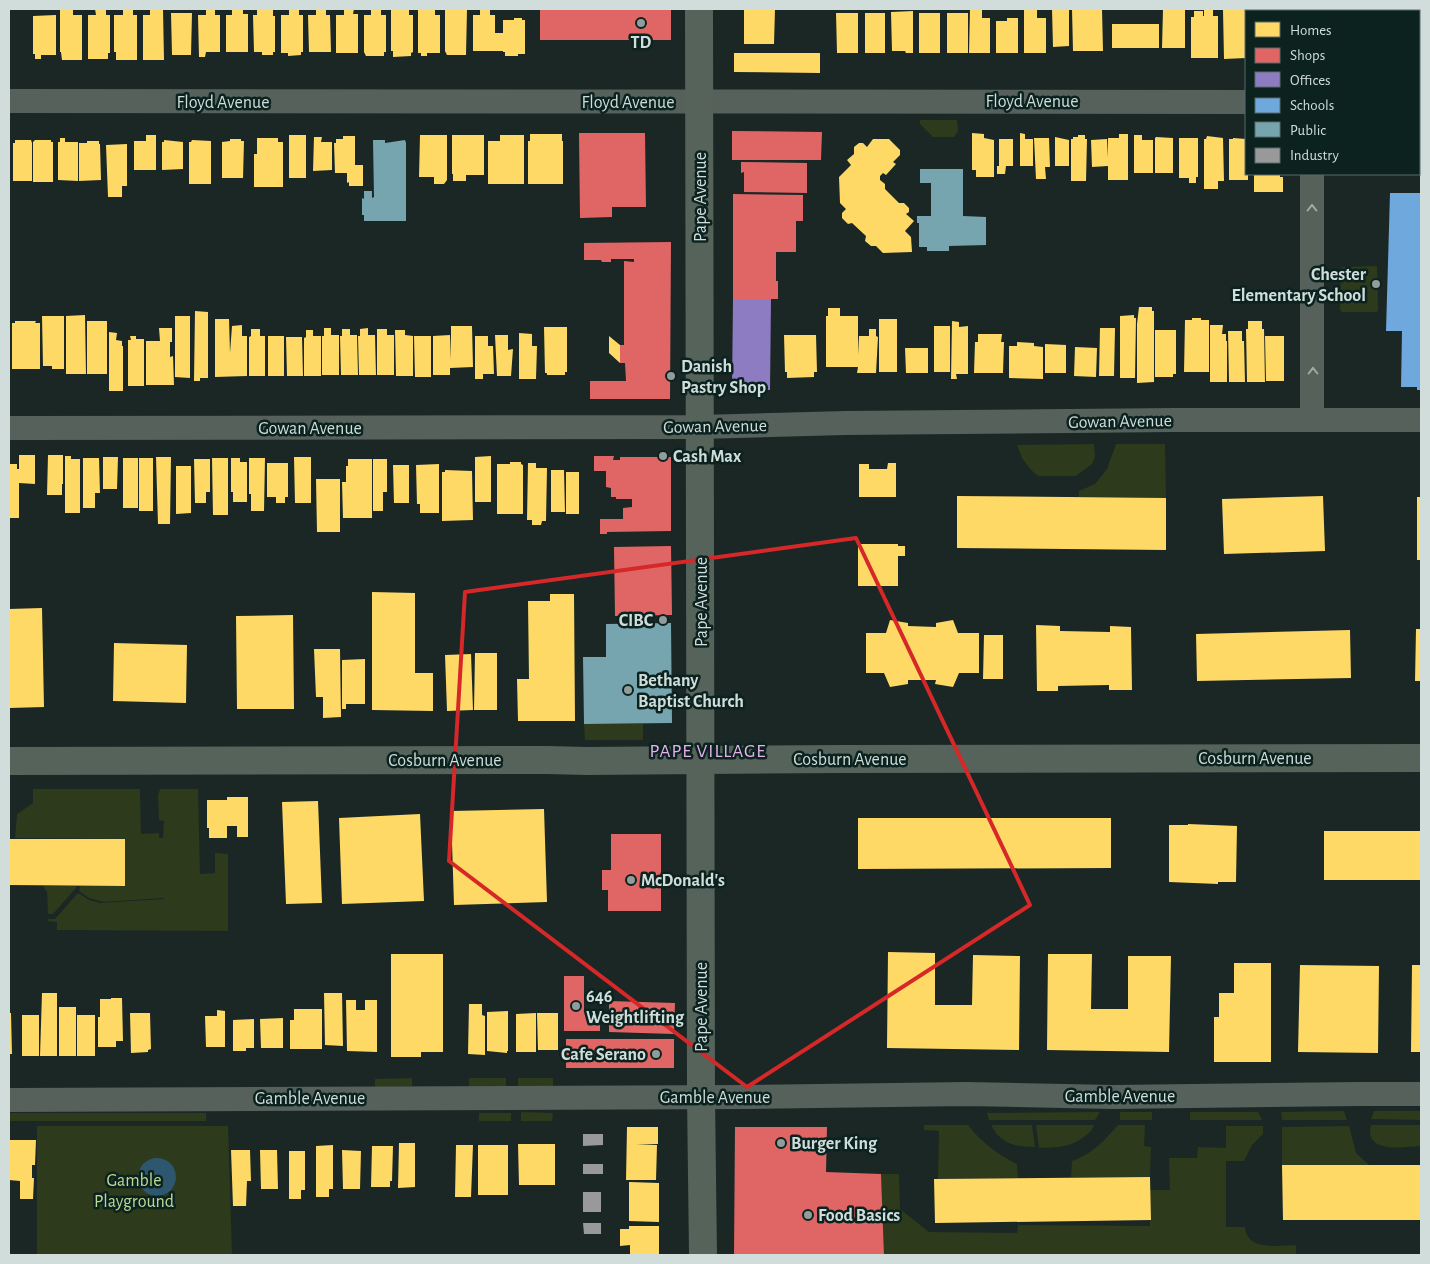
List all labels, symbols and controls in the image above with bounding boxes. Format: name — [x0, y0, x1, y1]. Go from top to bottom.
legend — [1245, 10, 1420, 175]
marker: TD — [635, 17, 647, 29]
text: Homes — [1290, 23, 1332, 38]
place label: TD — [631, 34, 652, 52]
text: Shops — [1290, 48, 1325, 63]
text: Offices — [1290, 73, 1331, 88]
street label: Floyd Avenue — [985, 93, 1079, 111]
street label: Floyd Avenue — [176, 94, 270, 112]
street label: Floyd Avenue — [581, 94, 675, 112]
text: Schools — [1290, 98, 1334, 113]
text: Public — [1290, 123, 1326, 138]
text: Industry — [1290, 148, 1339, 163]
street label: Pape Avenue — [692, 152, 710, 242]
one-way arrow — [1307, 204, 1318, 212]
place label: Chester Elementary School — [1231, 266, 1367, 305]
marker: Chester Elementary School — [1370, 278, 1382, 290]
place label: Danish Pastry Shop — [681, 358, 766, 397]
one-way arrow — [1308, 367, 1318, 374]
marker: Danish Pastry Shop — [665, 370, 677, 382]
street label: Gowan Avenue — [1068, 412, 1172, 432]
street label: Gowan Avenue — [663, 417, 767, 437]
street label: Gowan Avenue — [258, 420, 362, 438]
place label: Cash Max — [673, 448, 742, 466]
marker: Cash Max — [657, 450, 669, 462]
street label: Pape Avenue — [693, 557, 711, 647]
place label: CIBC — [619, 612, 654, 630]
marker: CIBC — [657, 614, 669, 626]
place label: Bethany Baptist Church — [638, 672, 744, 711]
marker: Bethany Baptist Church — [622, 684, 634, 696]
district label: PAPE VILLAGE — [650, 742, 766, 761]
street label: Cosburn Avenue — [1198, 750, 1312, 768]
street label: Cosburn Avenue — [793, 751, 907, 769]
street label: Cosburn Avenue — [388, 752, 502, 770]
place label: McDonald's — [641, 872, 725, 890]
marker: McDonald's — [625, 874, 637, 886]
street label: Pape Avenue — [693, 962, 711, 1052]
place label: 646 Weightlifting — [586, 988, 685, 1027]
marker: 646 Weightlifting — [570, 1000, 582, 1012]
place label: Cafe Serano — [561, 1046, 646, 1064]
marker: Cafe Serano — [650, 1048, 662, 1060]
street label: Gamble Avenue — [1065, 1088, 1175, 1106]
street label: Gamble Avenue — [660, 1089, 770, 1107]
street label: Gamble Avenue — [255, 1090, 365, 1108]
place label: Burger King — [791, 1135, 878, 1153]
marker: Burger King — [775, 1137, 787, 1149]
park label: Gamble Playground — [94, 1172, 174, 1211]
place label: Food Basics — [818, 1207, 900, 1225]
marker: Food Basics — [802, 1209, 814, 1221]

